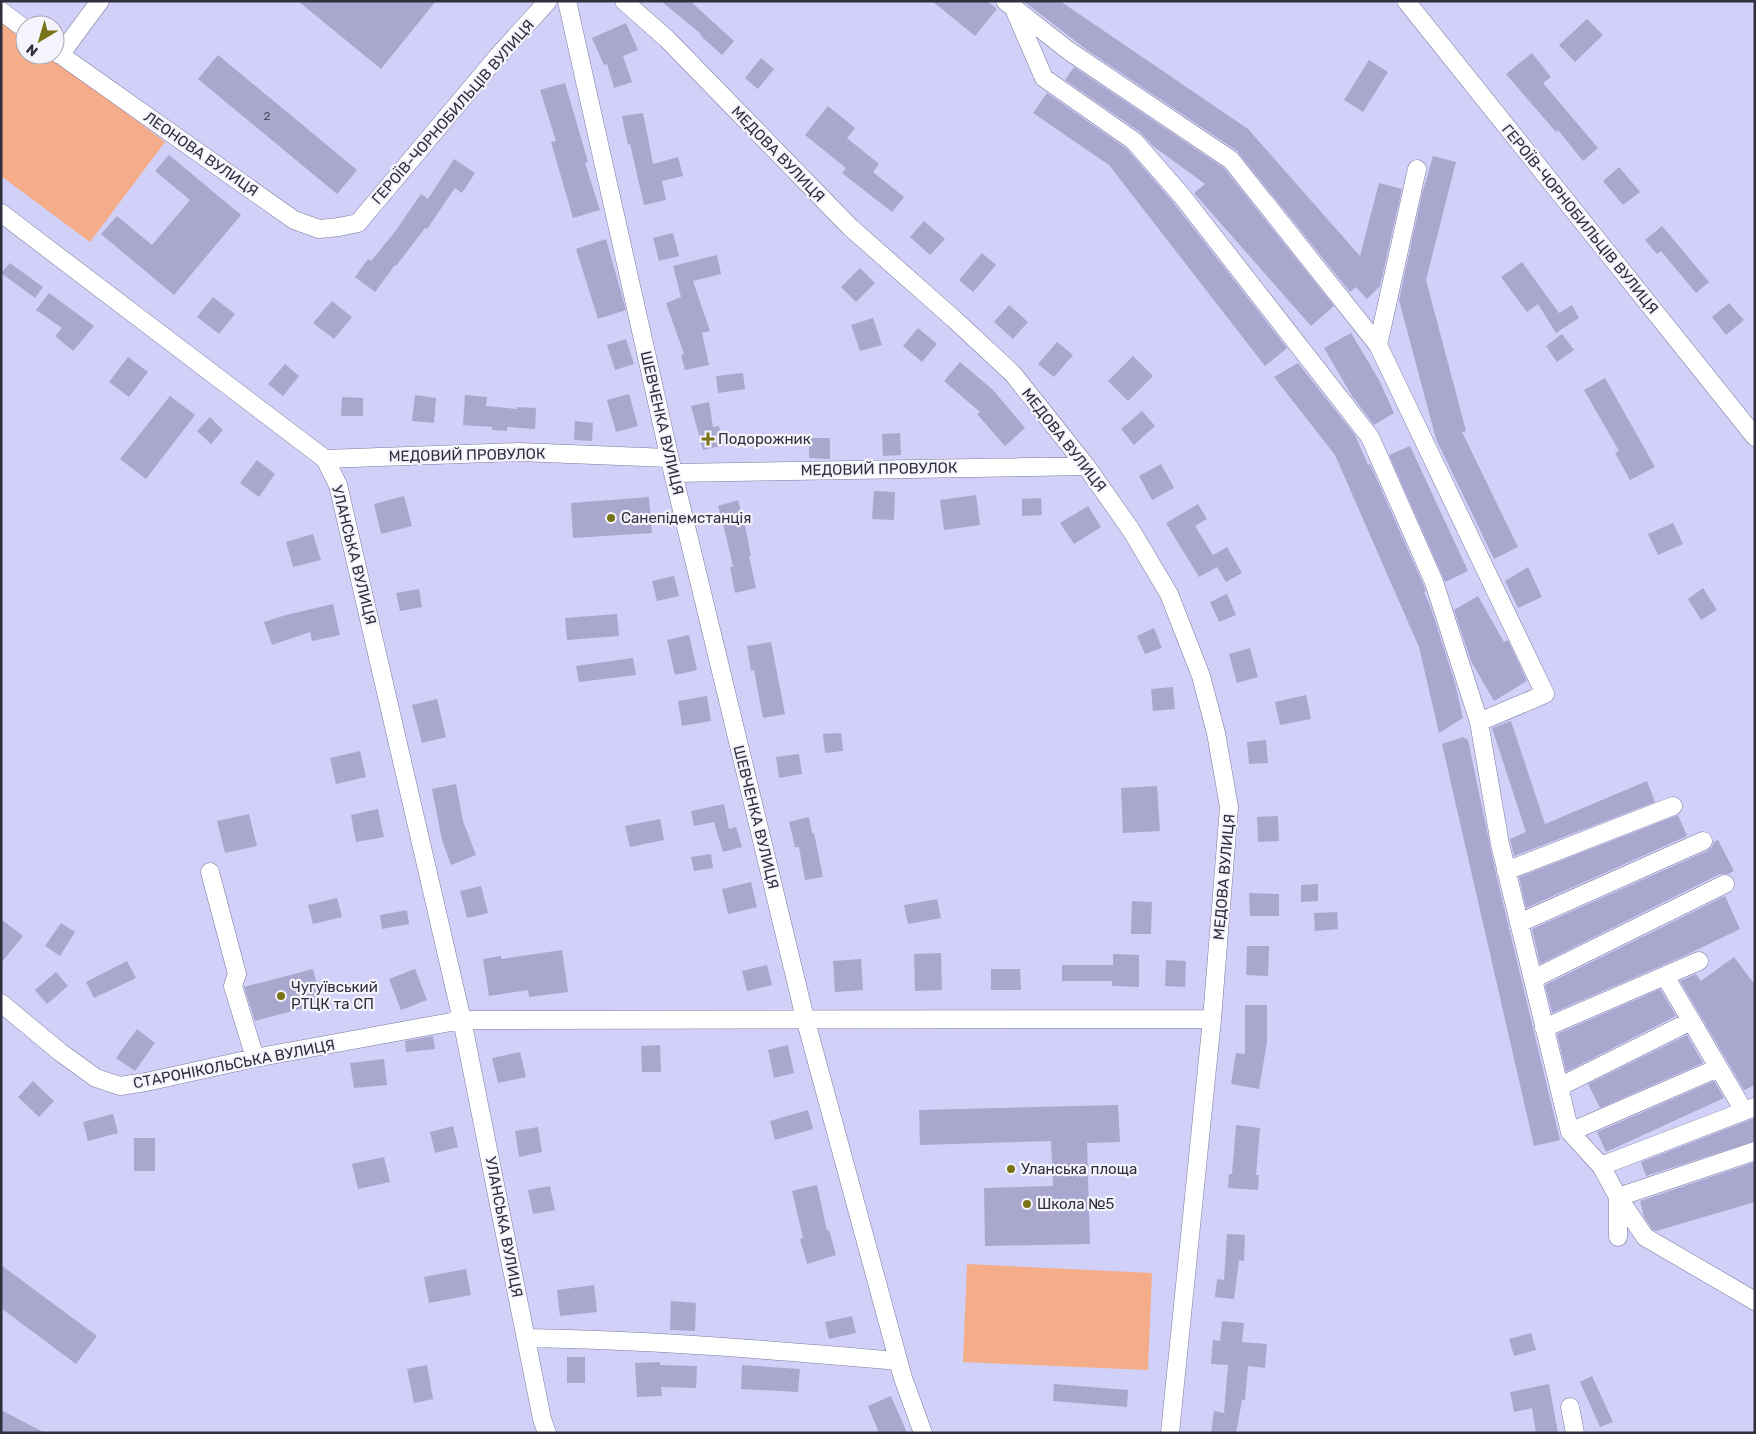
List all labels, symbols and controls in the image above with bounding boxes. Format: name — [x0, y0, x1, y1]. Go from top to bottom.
north arrow — [15, 15, 65, 65]
street label: ГЕРОЇВ-ЧОРНОБИЛЬЦІВ ВУЛИЦЯ — [368, 16, 538, 208]
text: N — [23, 40, 42, 60]
street label: МЕДОВА ВУЛИЦЯ — [728, 102, 828, 206]
street label: ЛЕОНОВА ВУЛИЦЯ — [140, 108, 262, 200]
house number: 2 — [263, 109, 271, 123]
street label: ГЕРОЇВ-ЧОРНОБИЛЬЦІВ ВУЛИЦЯ — [1498, 121, 1662, 317]
street label: ШЕВЧЕНКА ВУЛИЦЯ — [637, 349, 687, 497]
street label: МЕДОВА ВУЛИЦЯ — [1018, 385, 1110, 495]
place label: Подорожник — [718, 430, 811, 448]
marker: Подорожник — [702, 433, 714, 445]
street label: МЕДОВИЙ ПРОВУЛОК — [388, 445, 546, 465]
street label: МЕДОВИЙ ПРОВУЛОК — [800, 459, 958, 479]
street label: УЛАНСЬКА ВУЛИЦЯ — [328, 483, 380, 627]
place label: Санепідемстанція — [621, 509, 751, 527]
marker: Санепідемстанція — [605, 512, 617, 524]
street label: ШЕВЧЕНКА ВУЛИЦЯ — [729, 743, 783, 891]
street label: МЕДОВА ВУЛИЦЯ — [1210, 813, 1238, 941]
place label: Чугуївський РТЦК та СП — [291, 978, 378, 1013]
marker: Чугуївський РТЦК та СП — [275, 990, 287, 1002]
street label: СТАРОНІКОЛЬСЬКА ВУЛИЦЯ — [131, 1036, 337, 1092]
street label: УЛАНСЬКА ВУЛИЦЯ — [482, 1155, 526, 1299]
place label: Уланська площа — [1021, 1160, 1137, 1178]
marker: Уланська площа — [1005, 1163, 1017, 1175]
place label: Школа №5 — [1037, 1195, 1115, 1213]
marker: Школа №5 — [1021, 1198, 1033, 1210]

